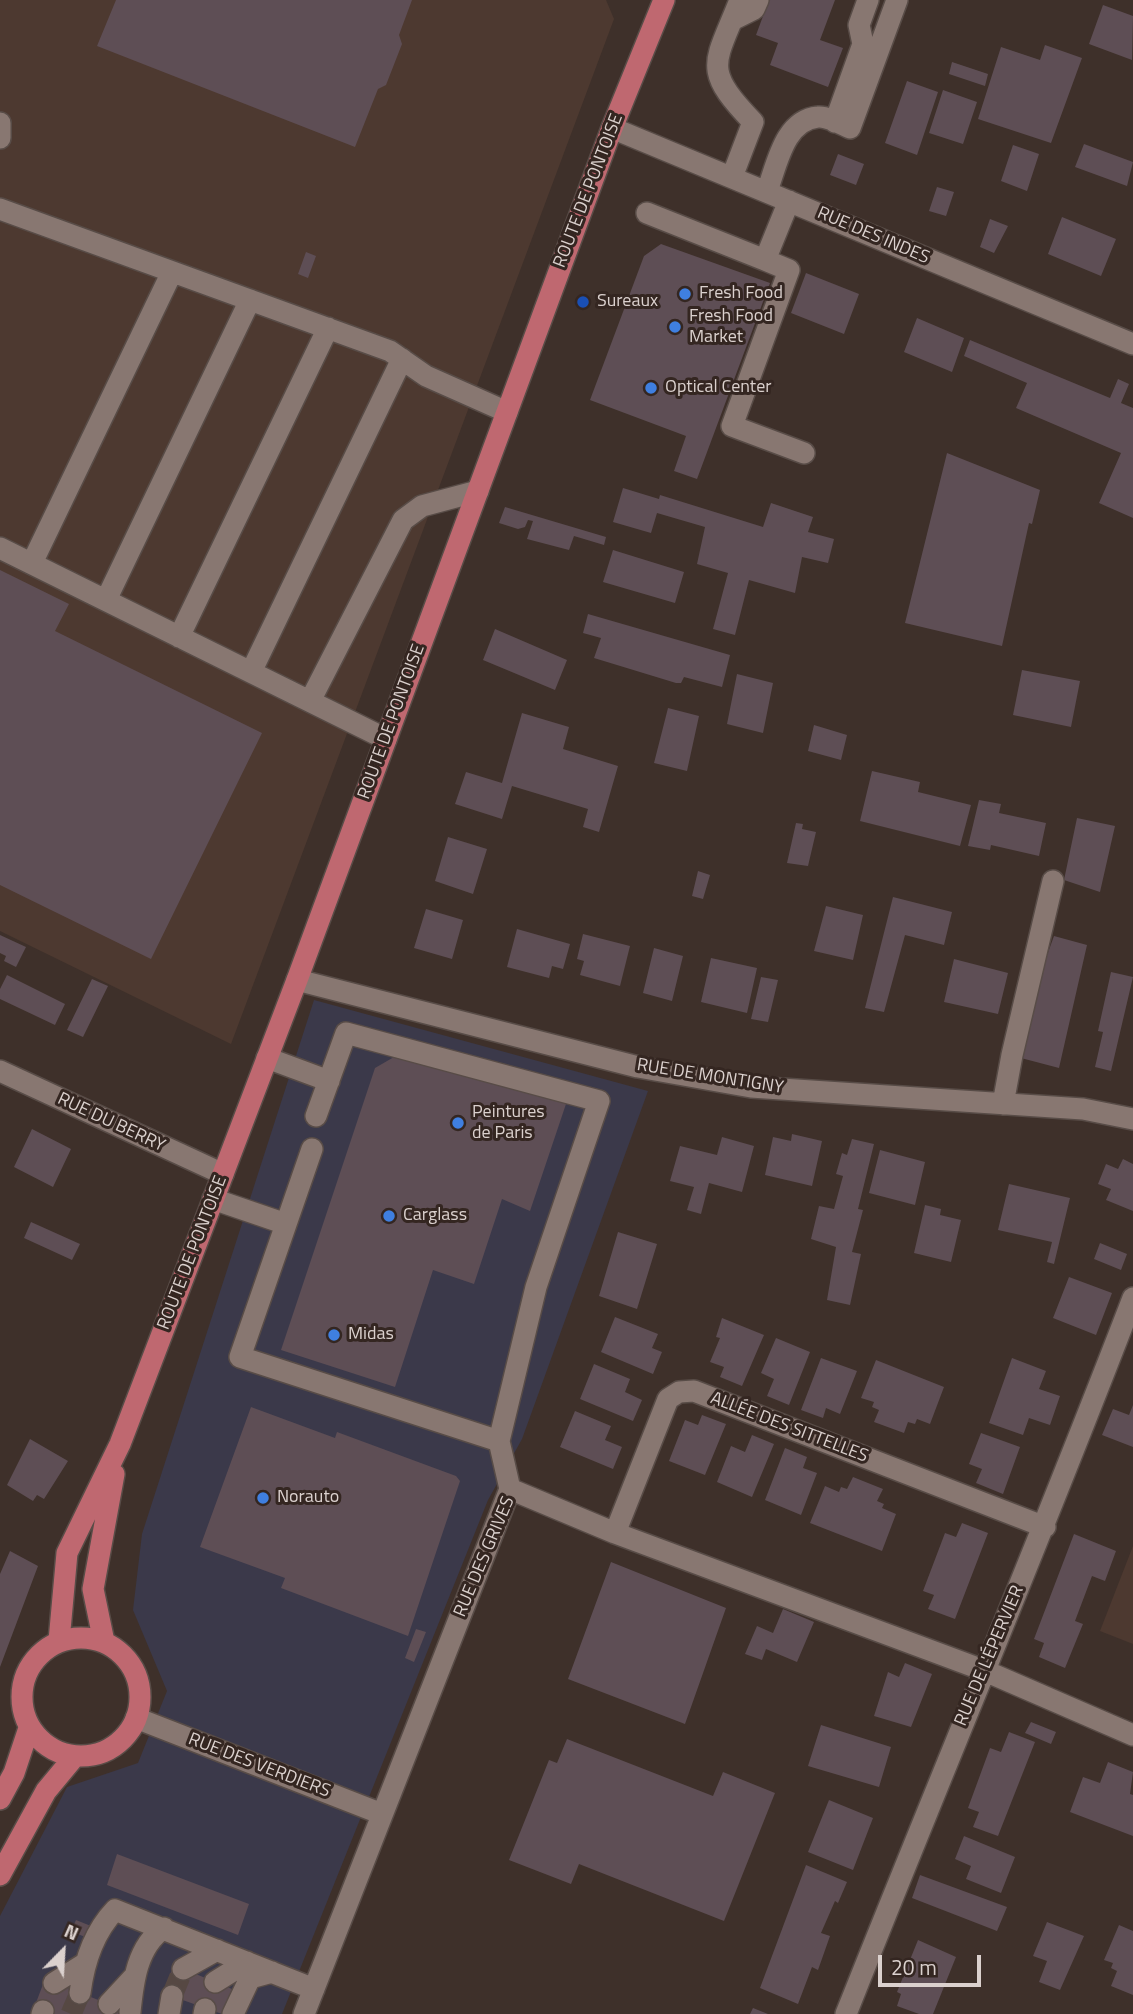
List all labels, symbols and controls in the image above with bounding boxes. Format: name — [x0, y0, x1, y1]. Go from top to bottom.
street label: ROUTE DE PONTOISE — [550, 111, 628, 271]
street label: RUE DES INDES — [814, 203, 932, 269]
place label: Fresh Food — [699, 283, 783, 305]
marker: Fresh Food — [677, 286, 693, 302]
place label: Sureaux — [597, 291, 658, 313]
marker: Sureaux — [575, 294, 591, 310]
place label: Fresh Food Market — [689, 306, 773, 348]
marker: Fresh Food Market — [667, 319, 683, 335]
place label: Optical Center — [665, 377, 772, 399]
marker: Optical Center — [643, 380, 659, 396]
street label: ROUTE DE PONTOISE — [354, 642, 430, 802]
street label: RUE DE MONTIGNY — [635, 1055, 785, 1099]
street label: RUE DU BERRY — [54, 1089, 168, 1157]
place label: Peintures de Paris — [472, 1102, 545, 1144]
marker: Peintures de Paris — [450, 1115, 466, 1131]
street label: ROUTE DE PONTOISE — [154, 1173, 232, 1333]
place label: Carglass — [403, 1205, 467, 1227]
marker: Carglass — [381, 1208, 397, 1224]
place label: Midas — [348, 1324, 394, 1346]
marker: Midas — [326, 1327, 342, 1343]
street label: ALLÉE DES SITTELLES — [707, 1388, 871, 1468]
place label: Norauto — [277, 1487, 339, 1509]
marker: Norauto — [255, 1490, 271, 1506]
street label: RUE DES GRIVES — [450, 1494, 520, 1620]
street label: RUE DE L'ÉPERVIER — [951, 1583, 1029, 1729]
street label: RUE DES VERDIERS — [185, 1729, 333, 1803]
text: N — [60, 1915, 84, 1947]
north arrow — [28, 1916, 98, 1986]
scale bar — [881, 1940, 984, 1984]
text: 20 m — [891, 1951, 937, 1983]

